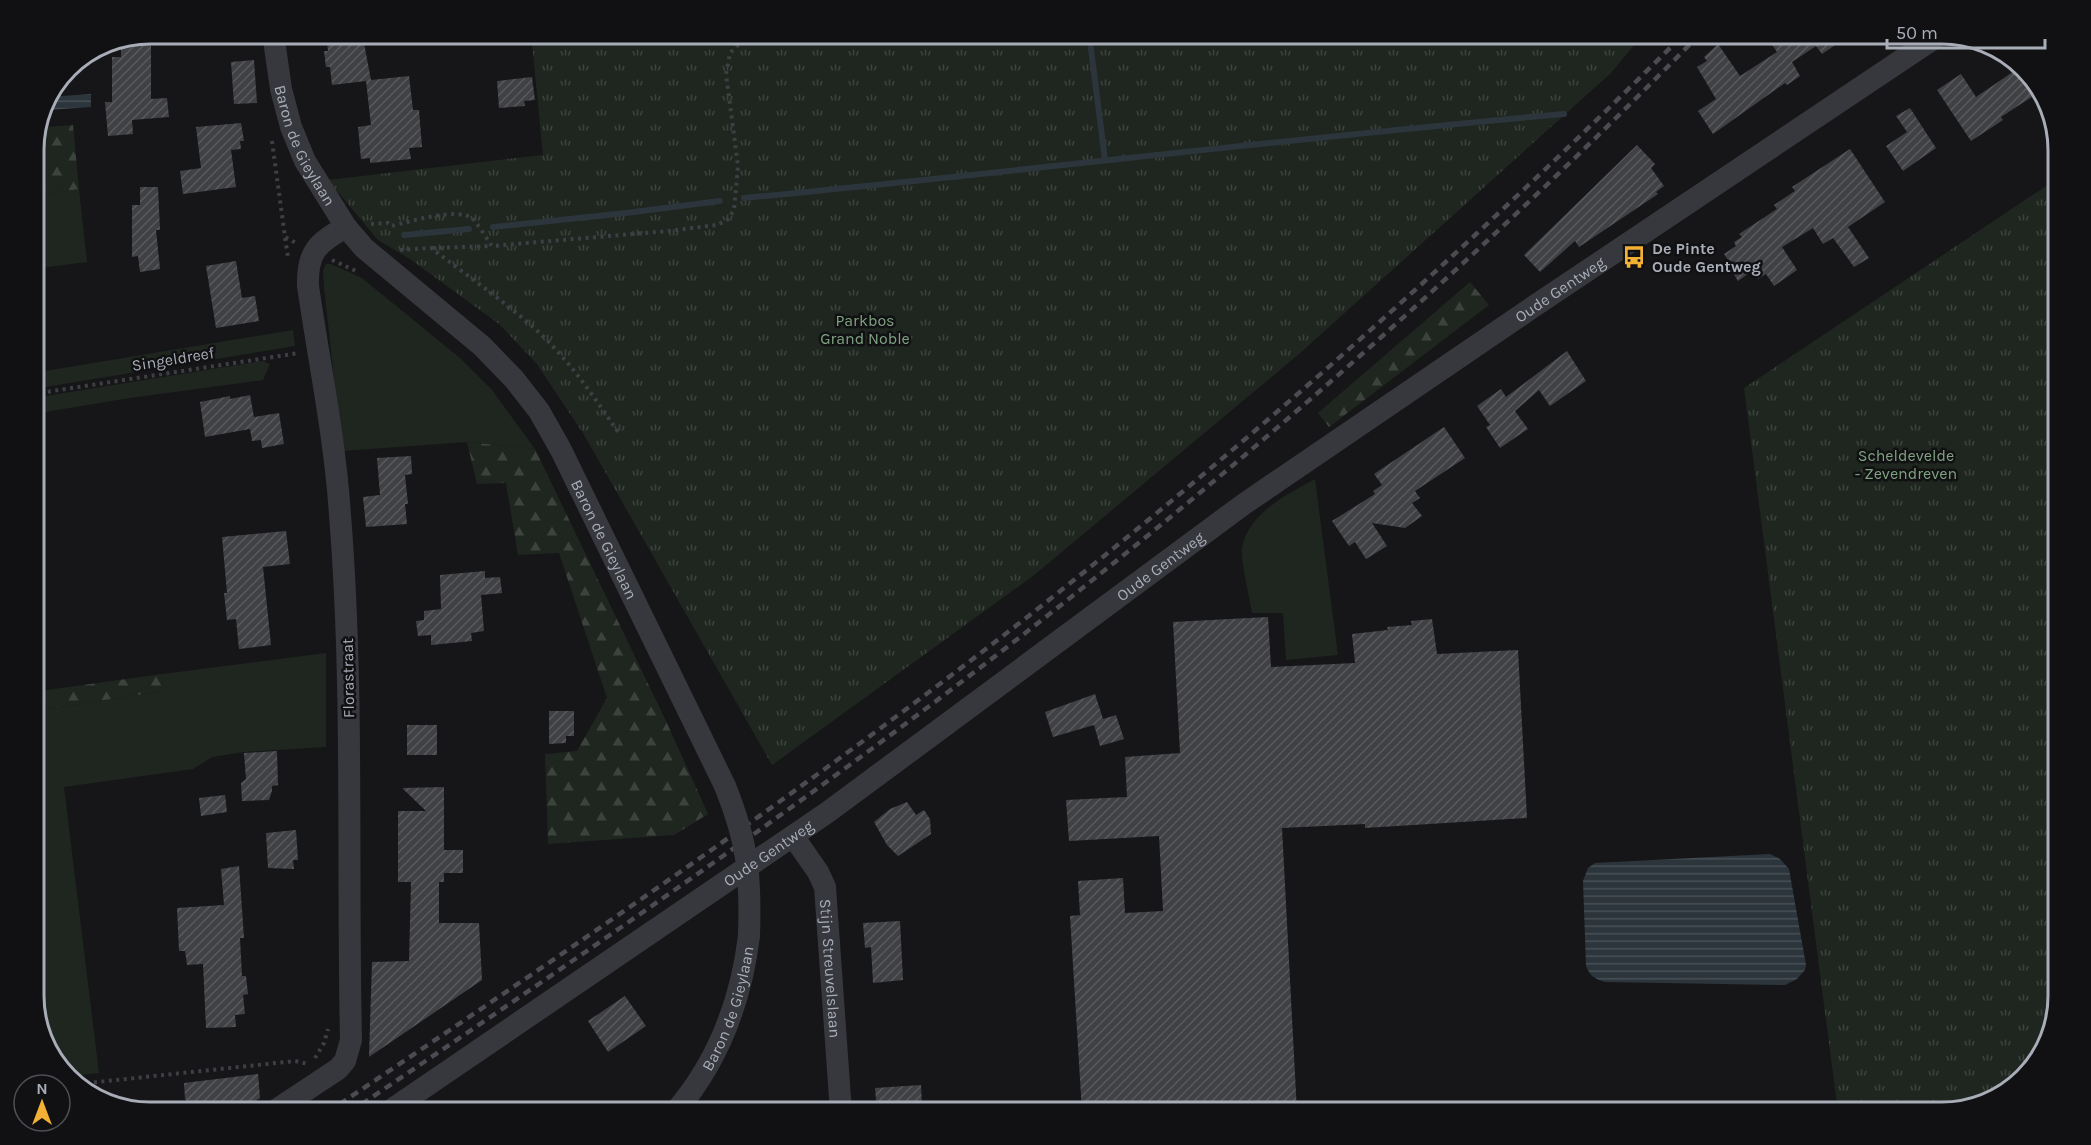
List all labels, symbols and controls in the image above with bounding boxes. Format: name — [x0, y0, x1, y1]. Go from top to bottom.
scale bar — [1887, 12, 2044, 50]
text: 50 m — [1896, 22, 1938, 44]
street label: Baron de Gieylaan — [271, 83, 340, 209]
place label: De Pinte Oude Gentweg — [1652, 239, 1761, 276]
bus stop icon: De Pinte Oude Gentweg — [1621, 244, 1647, 270]
street label: Oude Gentweg — [1511, 252, 1608, 326]
park label: Parkbos Grand Noble — [820, 311, 910, 348]
street label: Singeldreef — [131, 343, 216, 375]
park label: Scheldevelde - Zevendreven — [1855, 446, 1957, 483]
street label: Baron de Gieylaan — [567, 476, 642, 602]
street label: Oude Gentweg — [1113, 527, 1208, 605]
street label: Florastraat — [338, 638, 358, 718]
street label: Oude Gentweg — [719, 816, 817, 890]
street label: Stijn Streuvelslaan — [816, 898, 845, 1039]
street label: Baron de Gieylaan — [697, 945, 757, 1074]
north arrow — [12, 1073, 72, 1133]
text: N — [36, 1079, 48, 1098]

